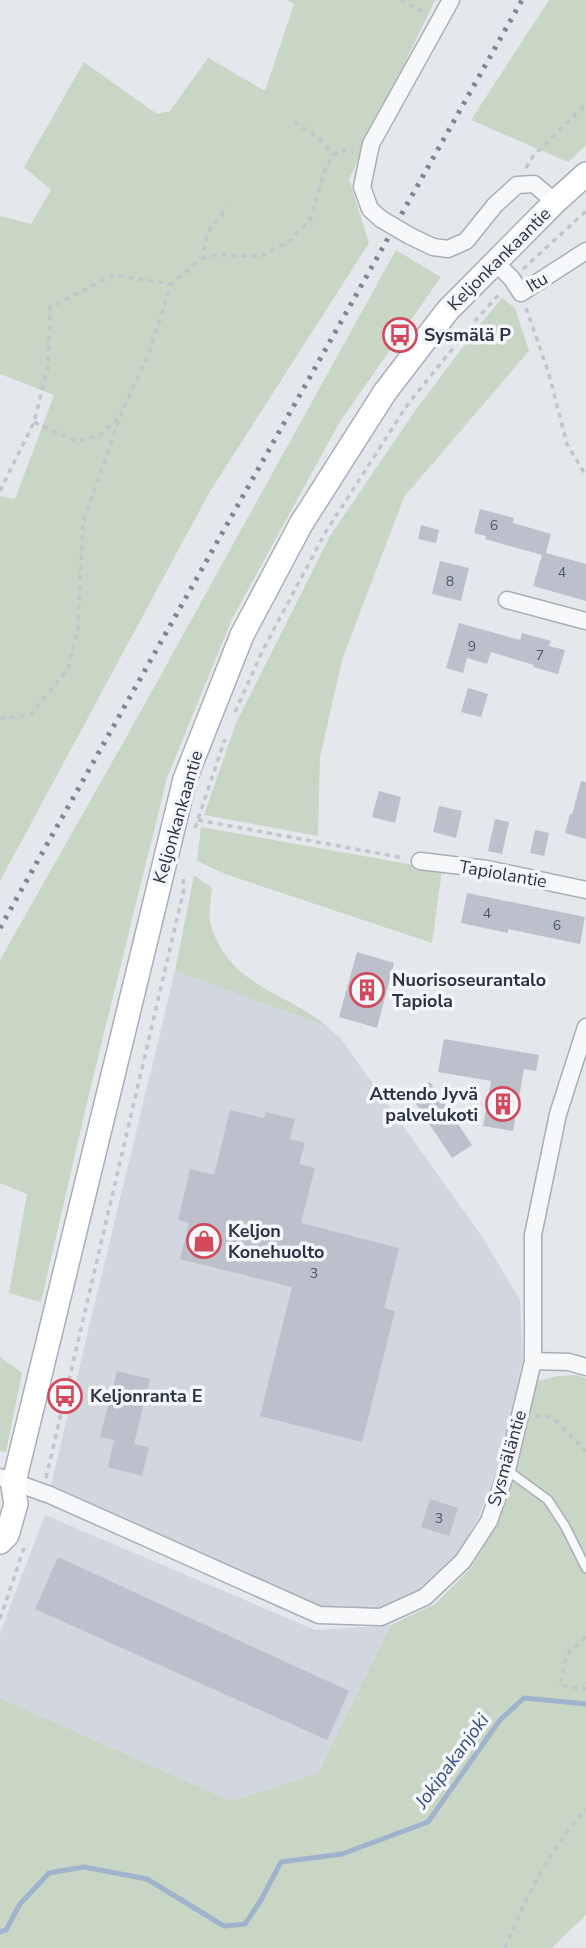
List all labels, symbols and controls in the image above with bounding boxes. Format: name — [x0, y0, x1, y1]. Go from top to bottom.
street label: Keljonkankaantie — [442, 202, 556, 316]
street label: Itu — [522, 266, 552, 298]
bus stop icon: Sysmälä P — [381, 316, 419, 354]
place label: Sysmälä P — [424, 323, 511, 347]
house number: 6 — [490, 516, 498, 535]
house number: 4 — [558, 563, 566, 582]
house number: 8 — [446, 572, 454, 591]
house number: 9 — [468, 637, 476, 656]
house number: 7 — [536, 646, 544, 665]
street label: Keljonkankaantie — [148, 748, 208, 886]
street label: Tapiolantie — [457, 854, 549, 894]
house number: 4 — [483, 904, 491, 923]
house number: 6 — [553, 916, 561, 935]
place label: Nuorisoseurantalo Tapiola — [392, 968, 546, 1013]
building icon: Nuorisoseurantalo Tapiola — [348, 971, 386, 1009]
place label: Attendo Jyvä palvelukoti — [370, 1082, 478, 1127]
building icon: Attendo Jyvä palvelukoti — [484, 1085, 522, 1123]
place label: Keljon Konehuolto — [228, 1219, 324, 1264]
shop icon: Keljon Konehuolto — [185, 1222, 223, 1260]
house number: 3 — [310, 1264, 318, 1283]
bus stop icon: Keljonranta E — [46, 1377, 84, 1415]
place label: Keljonranta E — [90, 1384, 202, 1408]
street label: Sysmäläntie — [482, 1407, 532, 1509]
house number: 3 — [435, 1509, 443, 1528]
water label: Jokipakanjoki — [408, 1708, 495, 1814]

